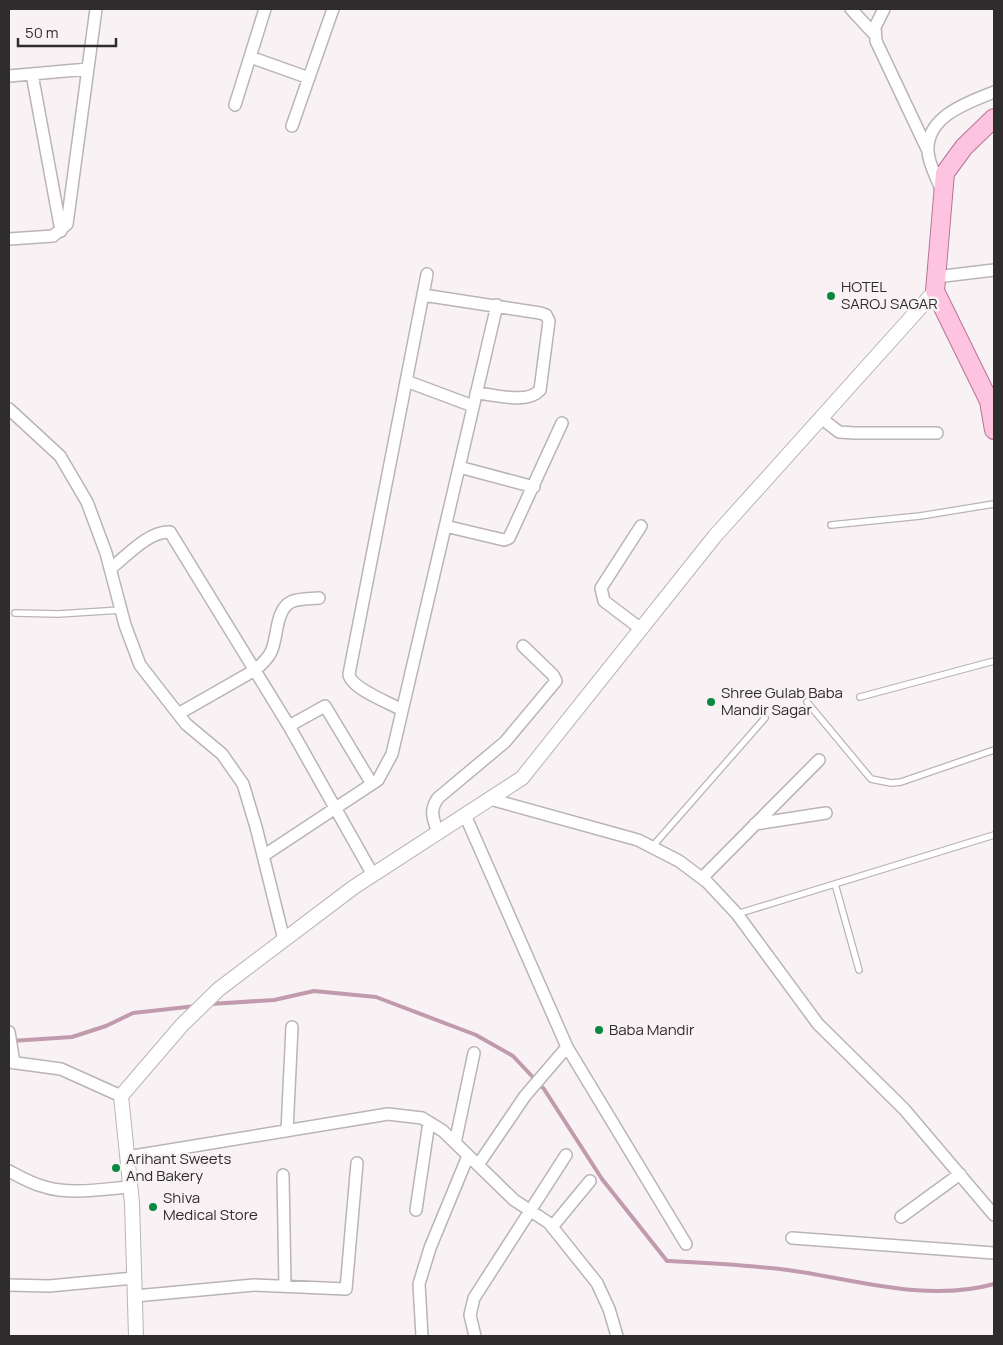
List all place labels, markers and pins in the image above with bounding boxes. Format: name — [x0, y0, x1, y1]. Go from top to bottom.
place label: HOTEL SAROJ SAGAR — [841, 276, 938, 314]
marker: HOTEL SAROJ SAGAR — [825, 290, 837, 302]
place label: Shree Gulab Baba Mandir Sagar — [721, 682, 843, 720]
marker: Shree Gulab Baba Mandir Sagar — [705, 696, 717, 708]
place label: Baba Mandir — [609, 1019, 695, 1040]
marker: Baba Mandir — [593, 1024, 605, 1036]
place label: Arihant Sweets And Bakery — [126, 1148, 232, 1186]
marker: Arihant Sweets And Bakery — [110, 1162, 122, 1174]
place label: Shiva Medical Store — [163, 1187, 258, 1225]
marker: Shiva Medical Store — [147, 1201, 159, 1213]

